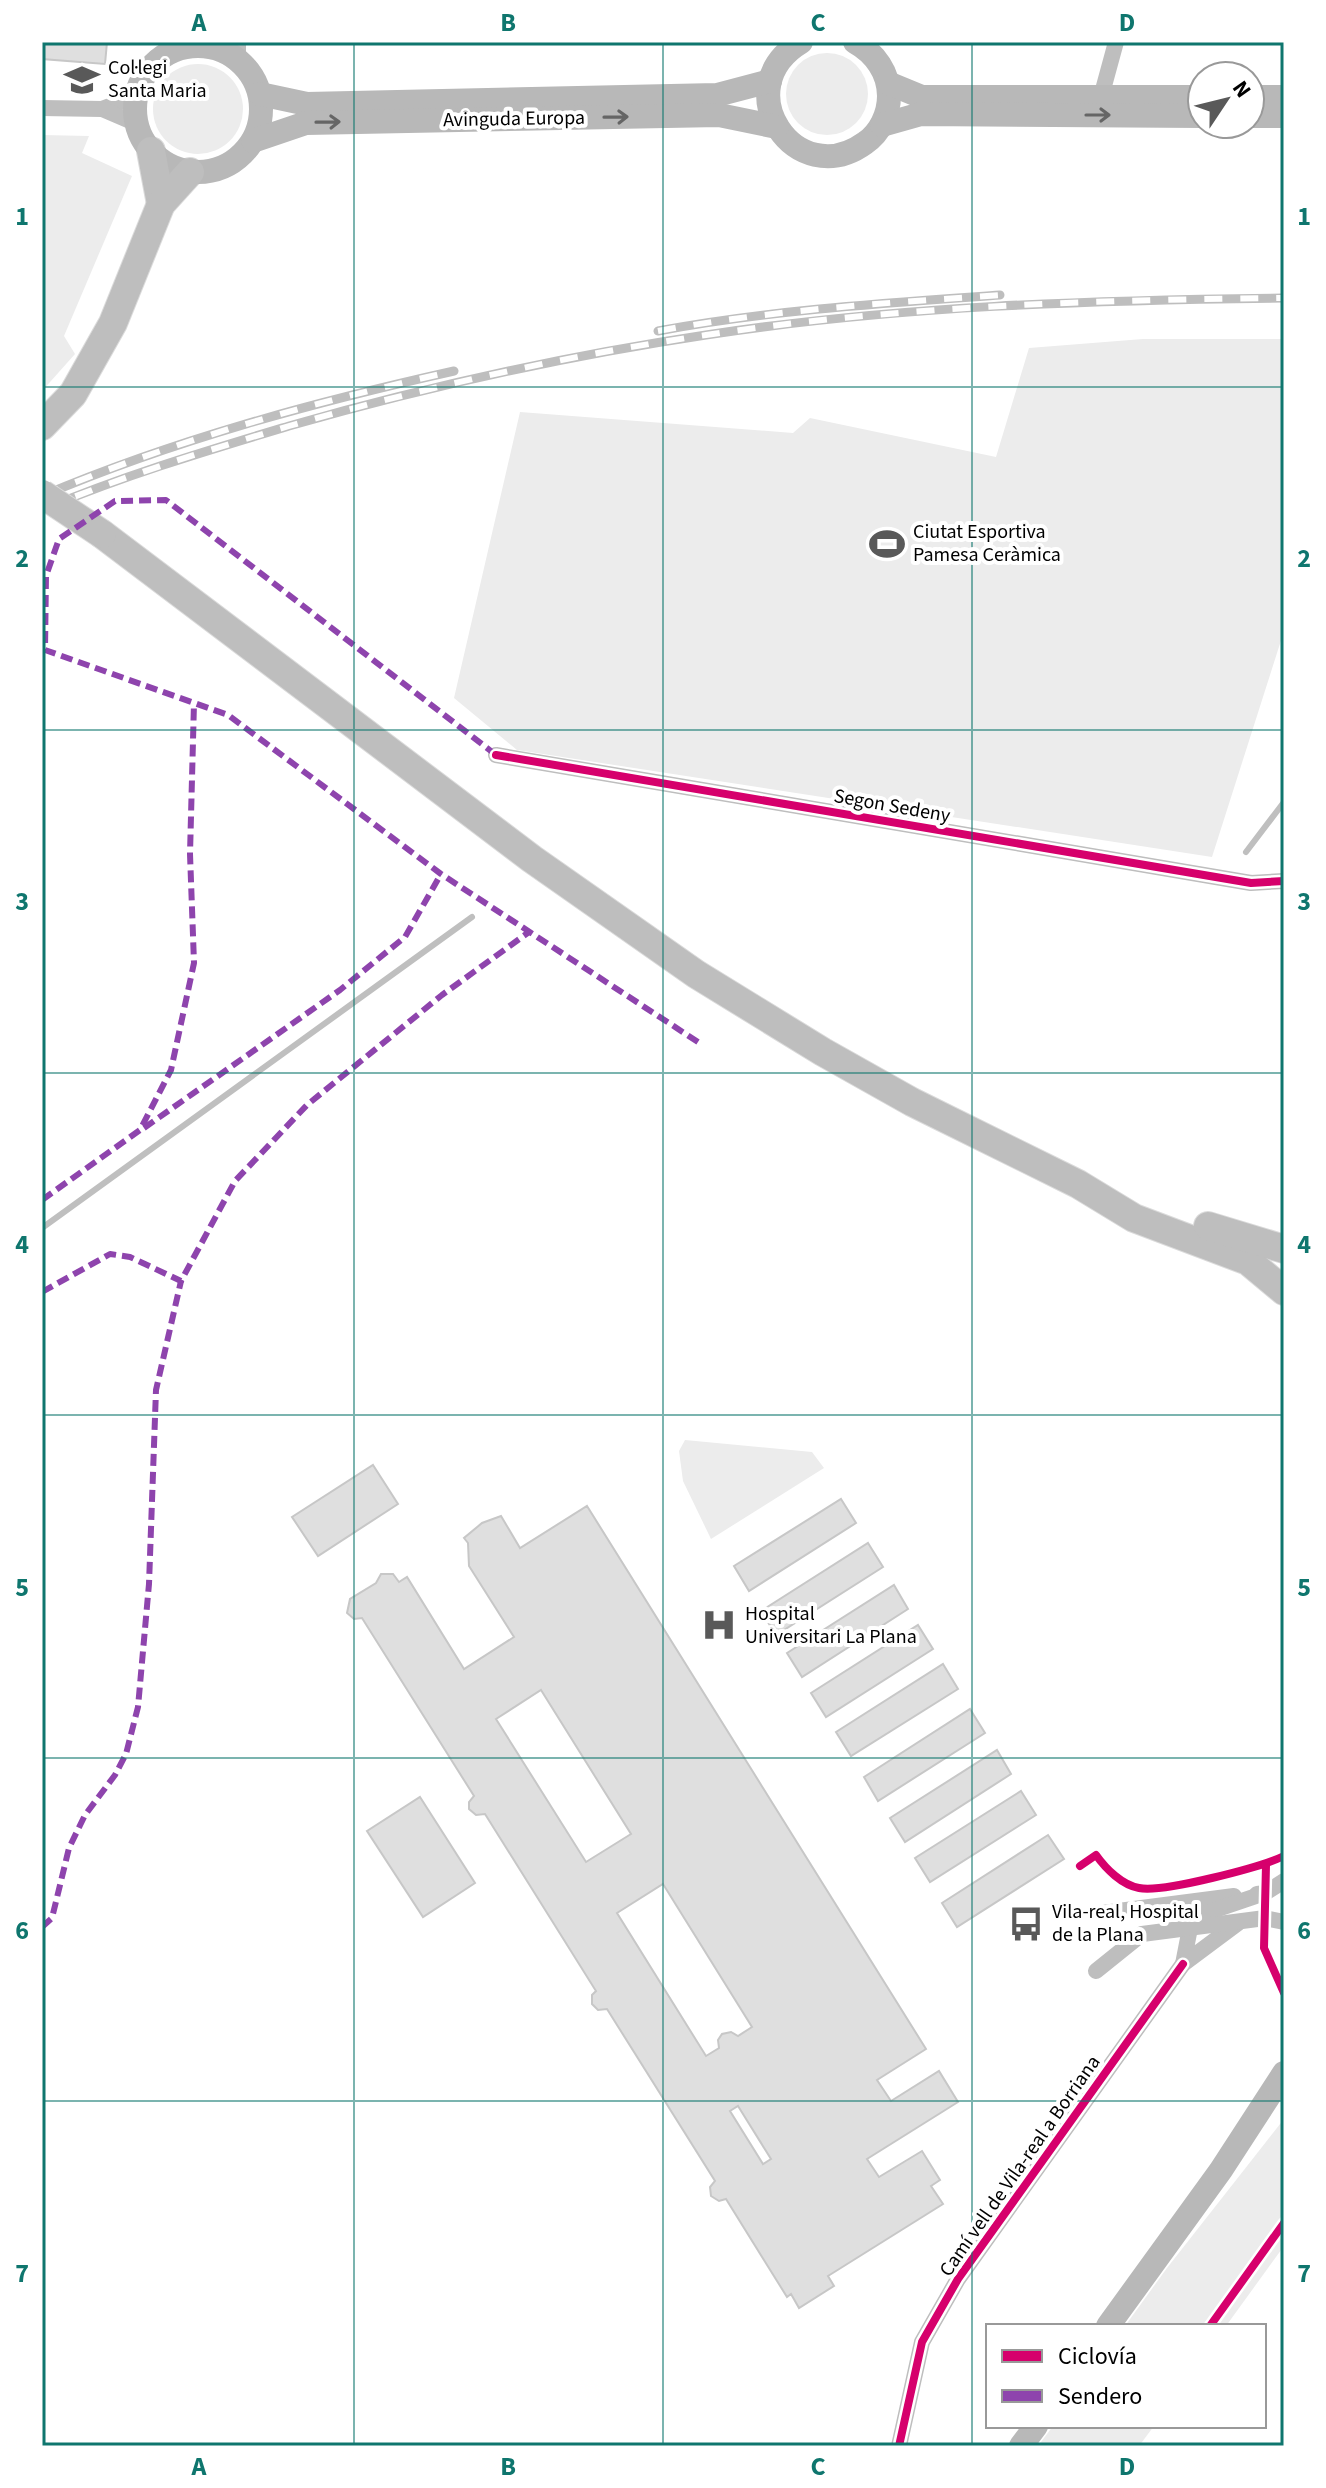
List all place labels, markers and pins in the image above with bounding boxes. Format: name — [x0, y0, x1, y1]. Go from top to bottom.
place label: Col·legi Santa Maria — [108, 54, 207, 105]
school or university icon: Col·legi Santa Maria — [63, 61, 101, 99]
place label: Ciutat Esportiva Pamesa Ceràmica — [913, 518, 1061, 569]
sports icon: Ciutat Esportiva Pamesa Ceràmica — [868, 525, 906, 563]
place label: Hospital Universitari La Plana — [745, 1600, 917, 1651]
hospital icon: Hospital Universitari La Plana — [700, 1606, 738, 1644]
place label: Vila-real, Hospital de la Plana — [1052, 1898, 1199, 1949]
bus stop icon: Vila-real, Hospital de la Plana — [1007, 1905, 1045, 1943]

